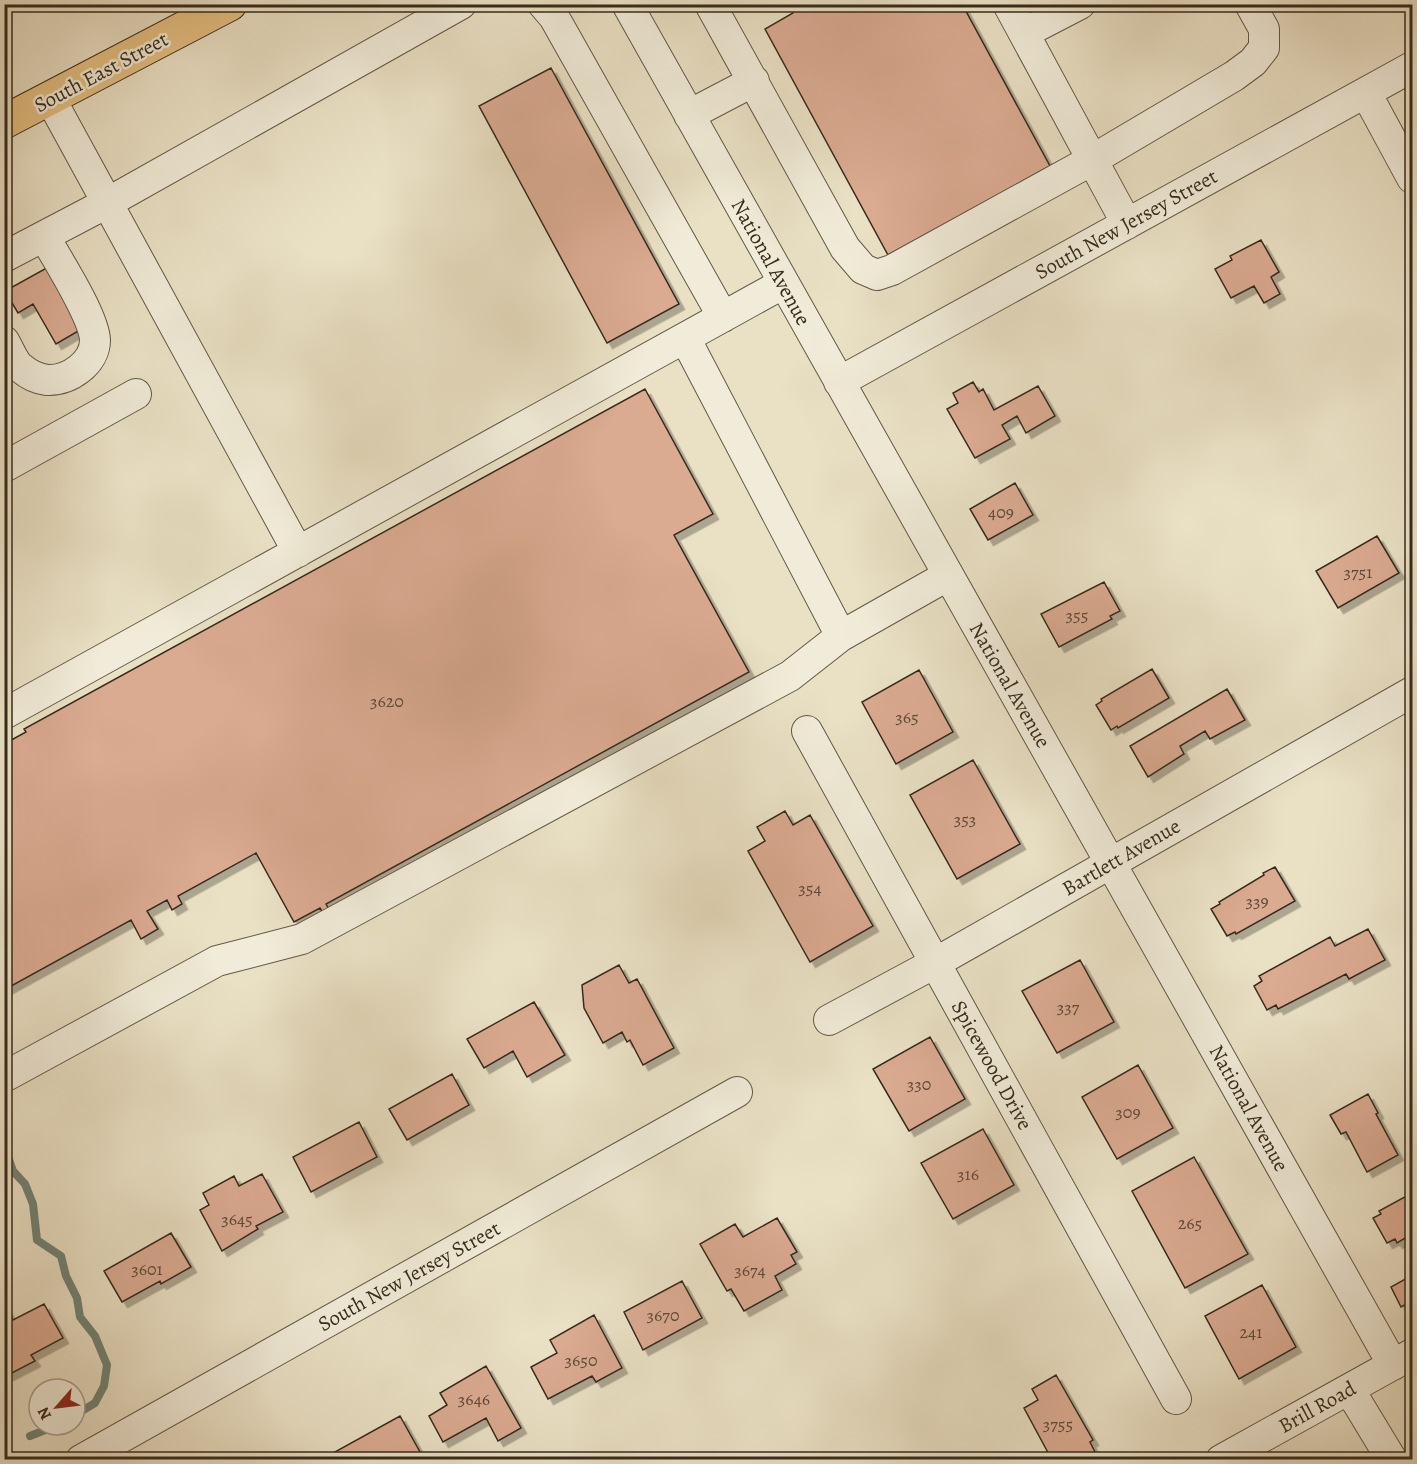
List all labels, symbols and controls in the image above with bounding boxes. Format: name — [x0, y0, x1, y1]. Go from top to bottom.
street label: South East Street — [29, 25, 173, 119]
street label: South New Jersey Street — [1030, 162, 1222, 286]
street label: National Avenue — [725, 194, 817, 330]
house number: 409 — [988, 500, 1014, 524]
house number: 3751 — [1344, 560, 1372, 584]
house number: 355 — [1066, 603, 1088, 627]
street label: National Avenue — [963, 617, 1057, 753]
house number: 3620 — [370, 689, 404, 713]
house number: 365 — [895, 705, 919, 729]
house number: 353 — [954, 807, 976, 831]
street label: Bartlett Avenue — [1057, 812, 1185, 902]
house number: 354 — [798, 876, 822, 900]
house number: 339 — [1245, 889, 1269, 913]
street label: Spicewood Drive — [945, 995, 1039, 1135]
house number: 337 — [1057, 995, 1080, 1019]
street label: National Avenue — [1203, 1040, 1295, 1176]
house number: 330 — [907, 1072, 931, 1096]
house number: 309 — [1115, 1100, 1141, 1124]
house number: 316 — [957, 1162, 979, 1186]
house number: 3645 — [221, 1207, 253, 1231]
house number: 265 — [1178, 1211, 1202, 1235]
street label: South New Jersey Street — [313, 1214, 505, 1338]
house number: 3601 — [131, 1257, 163, 1281]
house number: 3674 — [734, 1258, 766, 1282]
house number: 3670 — [647, 1303, 679, 1327]
house number: 241 — [1240, 1320, 1262, 1344]
house number: 3650 — [564, 1348, 598, 1372]
street label: Brill Road — [1273, 1374, 1361, 1440]
north arrow — [27, 1377, 87, 1437]
house number: 3646 — [458, 1387, 490, 1411]
text: N — [32, 1403, 57, 1424]
house number: 3755 — [1043, 1412, 1073, 1436]

